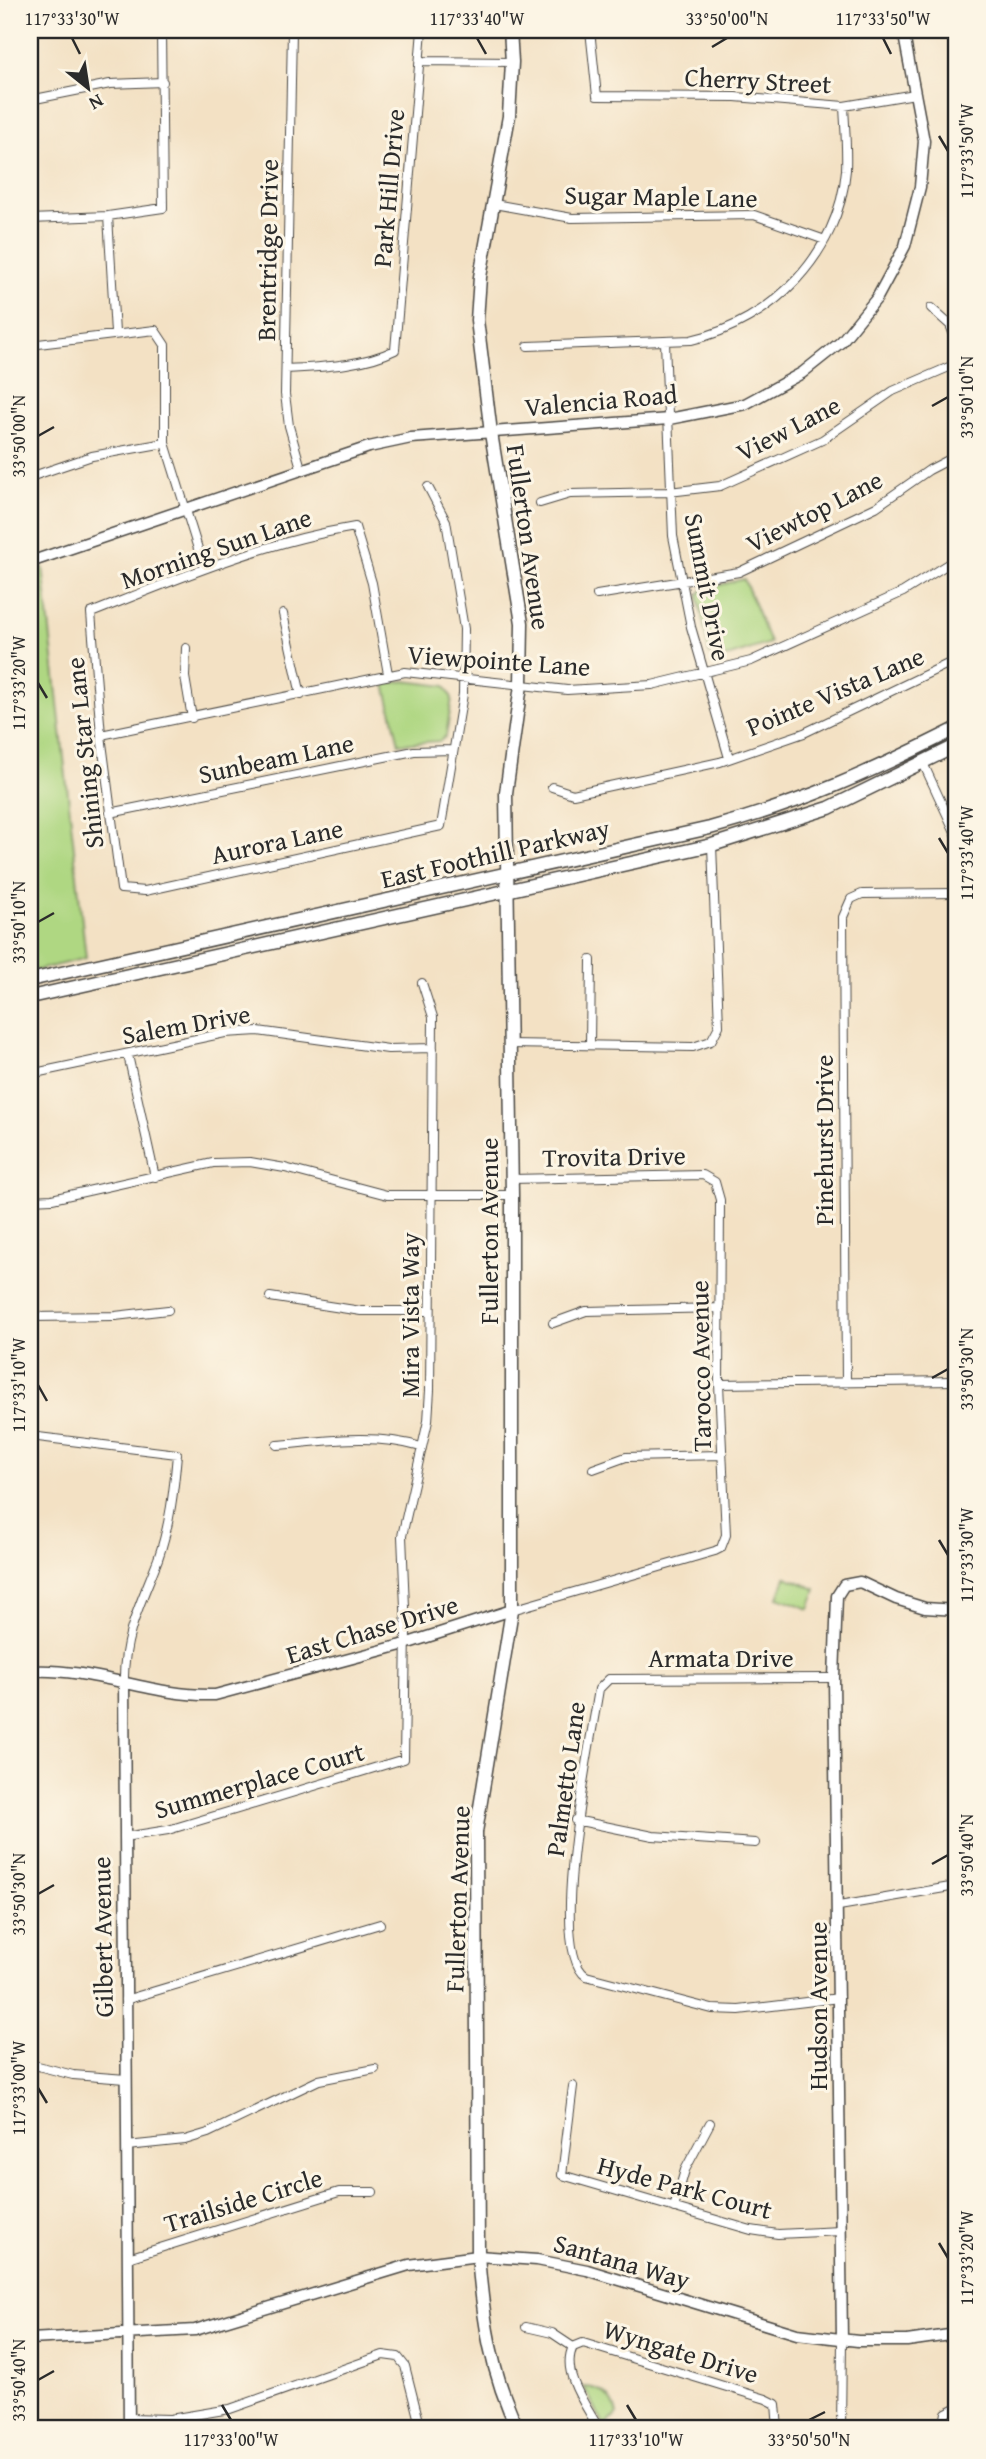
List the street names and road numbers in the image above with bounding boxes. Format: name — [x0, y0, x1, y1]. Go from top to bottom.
street label: Cherry Street — [684, 57, 832, 103]
street label: Park Hill Drive — [362, 107, 414, 269]
street label: Brentridge Drive — [246, 159, 288, 341]
street label: Sugar Maple Lane — [564, 175, 758, 217]
street label: Valencia Road — [523, 374, 679, 426]
street label: View Lane — [729, 385, 847, 471]
street label: Fullerton Avenue — [497, 442, 561, 632]
street label: Viewtop Lane — [739, 460, 889, 562]
street label: Morning Sun Lane — [115, 497, 317, 599]
street label: Summit Drive — [675, 510, 741, 664]
street label: Viewpointe Lane — [406, 634, 592, 686]
street label: Pointe Vista Lane — [740, 636, 930, 746]
street label: Shining Star Lane — [55, 655, 113, 851]
street label: Sunbeam Lane — [195, 722, 357, 794]
street label: Aurora Lane — [208, 808, 346, 874]
street label: East Foothill Parkway — [377, 808, 613, 898]
street label: Salem Drive — [119, 994, 253, 1054]
street label: Pinehurst Drive — [804, 1054, 843, 1226]
street label: Trovita Drive — [542, 1135, 686, 1177]
street label: Fullerton Avenue — [469, 1138, 508, 1324]
street label: Mira Vista Way — [390, 1232, 429, 1398]
street label: Tarocco Avenue — [679, 1280, 721, 1452]
street label: East Chase Drive — [281, 1584, 463, 1674]
street label: Armata Drive — [648, 1638, 794, 1677]
street label: Palmetto Lane — [535, 1699, 595, 1859]
street label: Summerplace Court — [150, 1731, 368, 1829]
street label: Fullerton Avenue — [434, 1805, 480, 1993]
street label: Gilbert Avenue — [81, 1856, 123, 2018]
street label: Hudson Avenue — [798, 1922, 837, 2091]
street label: Hyde Park Court — [593, 2145, 777, 2229]
street label: Trailside Circle — [159, 2157, 327, 2243]
street label: Santana Way — [549, 2223, 695, 2299]
street label: Wyngate Drive — [599, 2309, 763, 2393]

